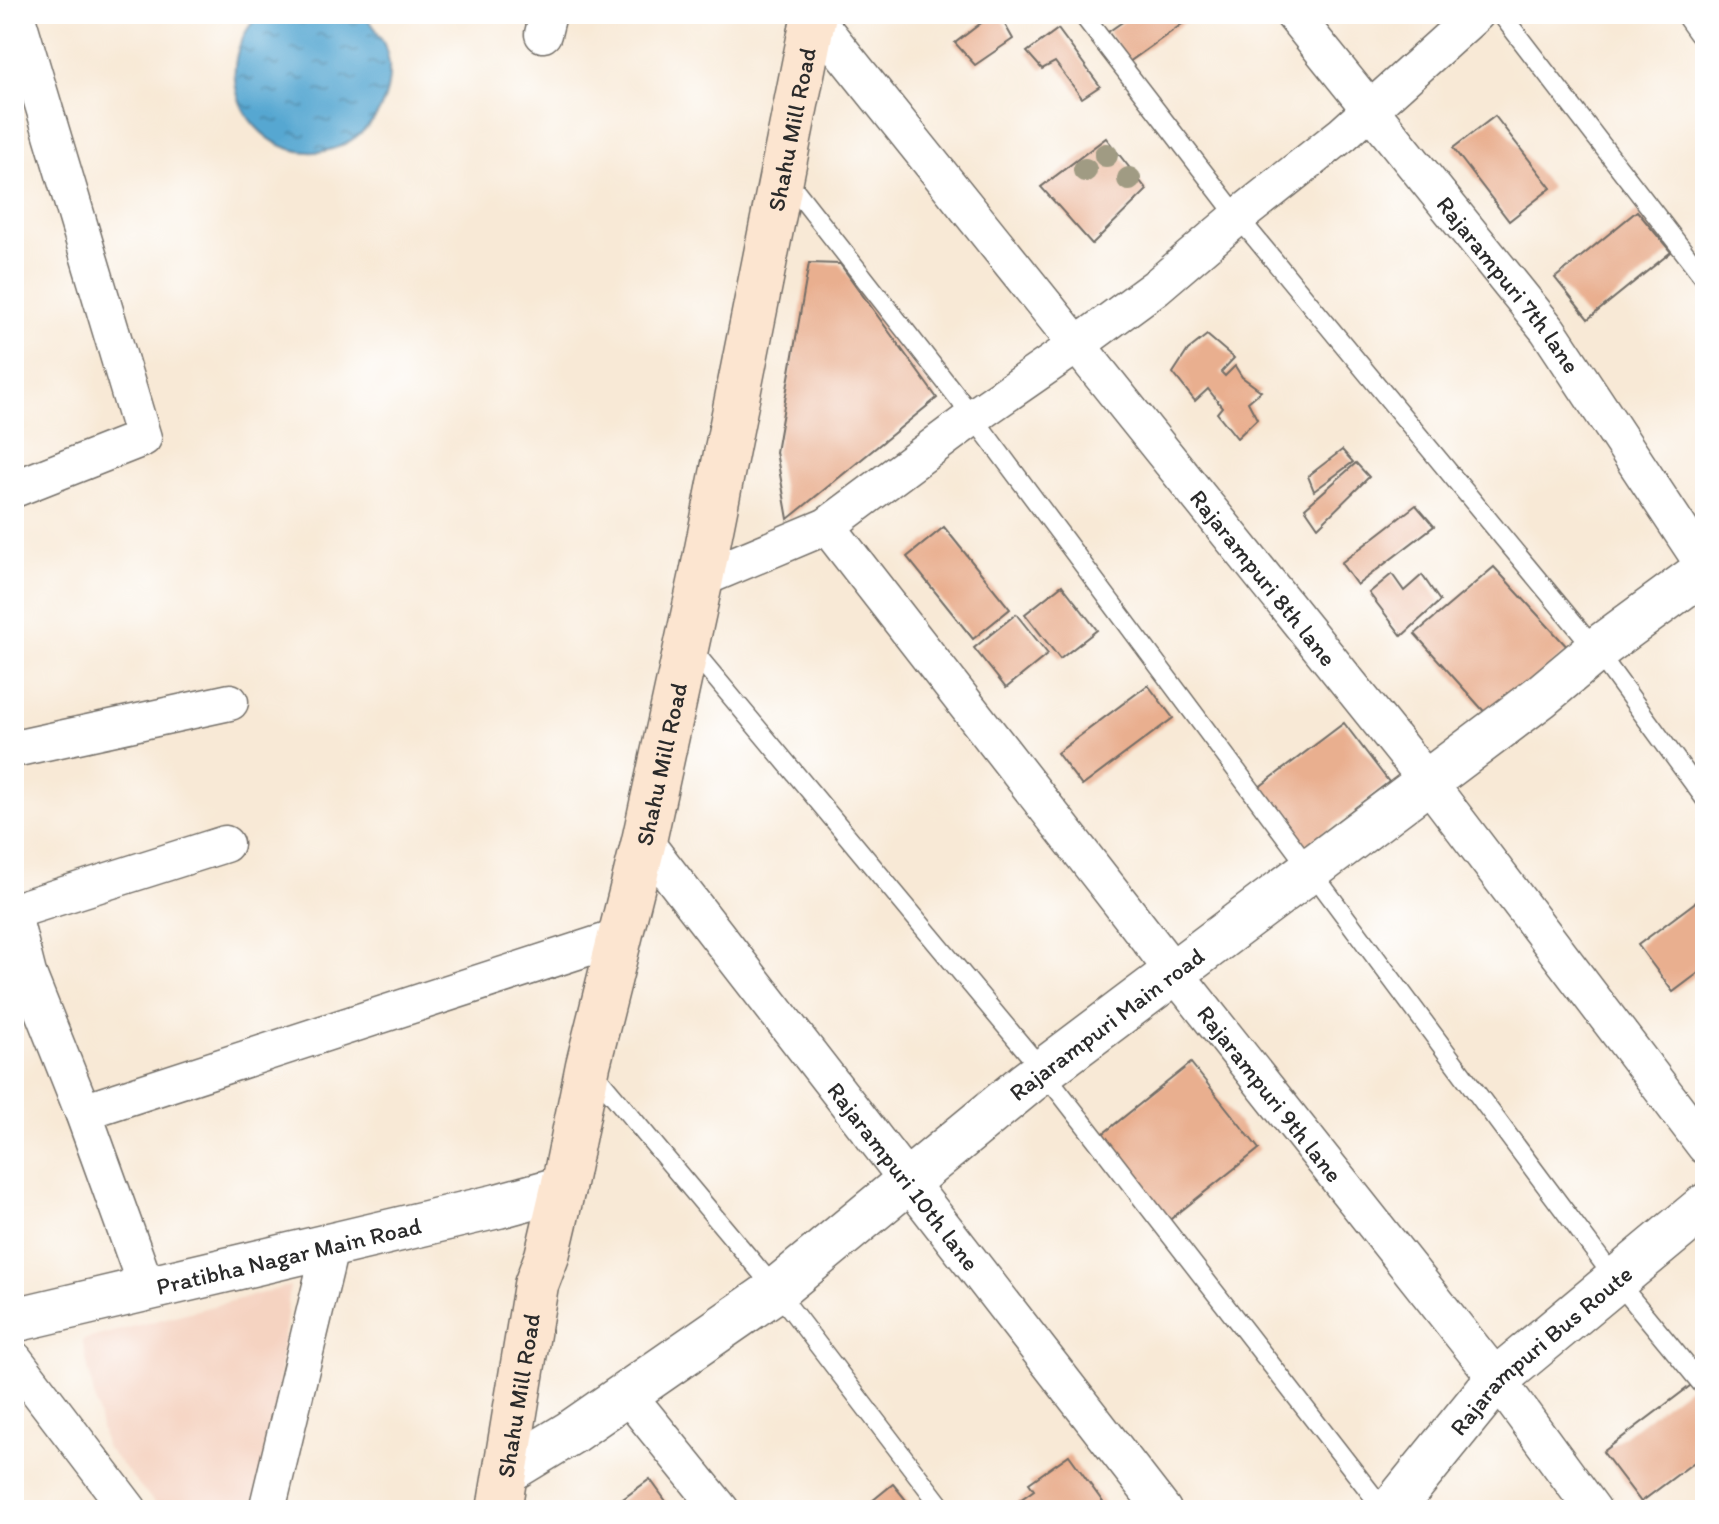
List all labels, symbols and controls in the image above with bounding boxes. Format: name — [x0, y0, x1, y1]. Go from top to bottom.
street label: Shahu Mill Road — [760, 45, 821, 214]
street label: Rajarampuri 7th lane — [1431, 190, 1587, 378]
street label: Rajarampuri 8th lane — [1184, 483, 1343, 671]
street label: Shahu Mill Road — [629, 680, 693, 848]
street label: Rajarampuri Main road — [1003, 941, 1209, 1107]
street label: Rajarampuri 9th lane — [1191, 999, 1349, 1187]
street label: Rajarampuri 10th lane — [822, 1076, 986, 1276]
street label: Pratibha Nagar Main Road — [153, 1210, 424, 1301]
street label: Rajarampuri Bus Route — [1443, 1258, 1638, 1441]
street label: Shahu Mill Road — [490, 1311, 546, 1480]

